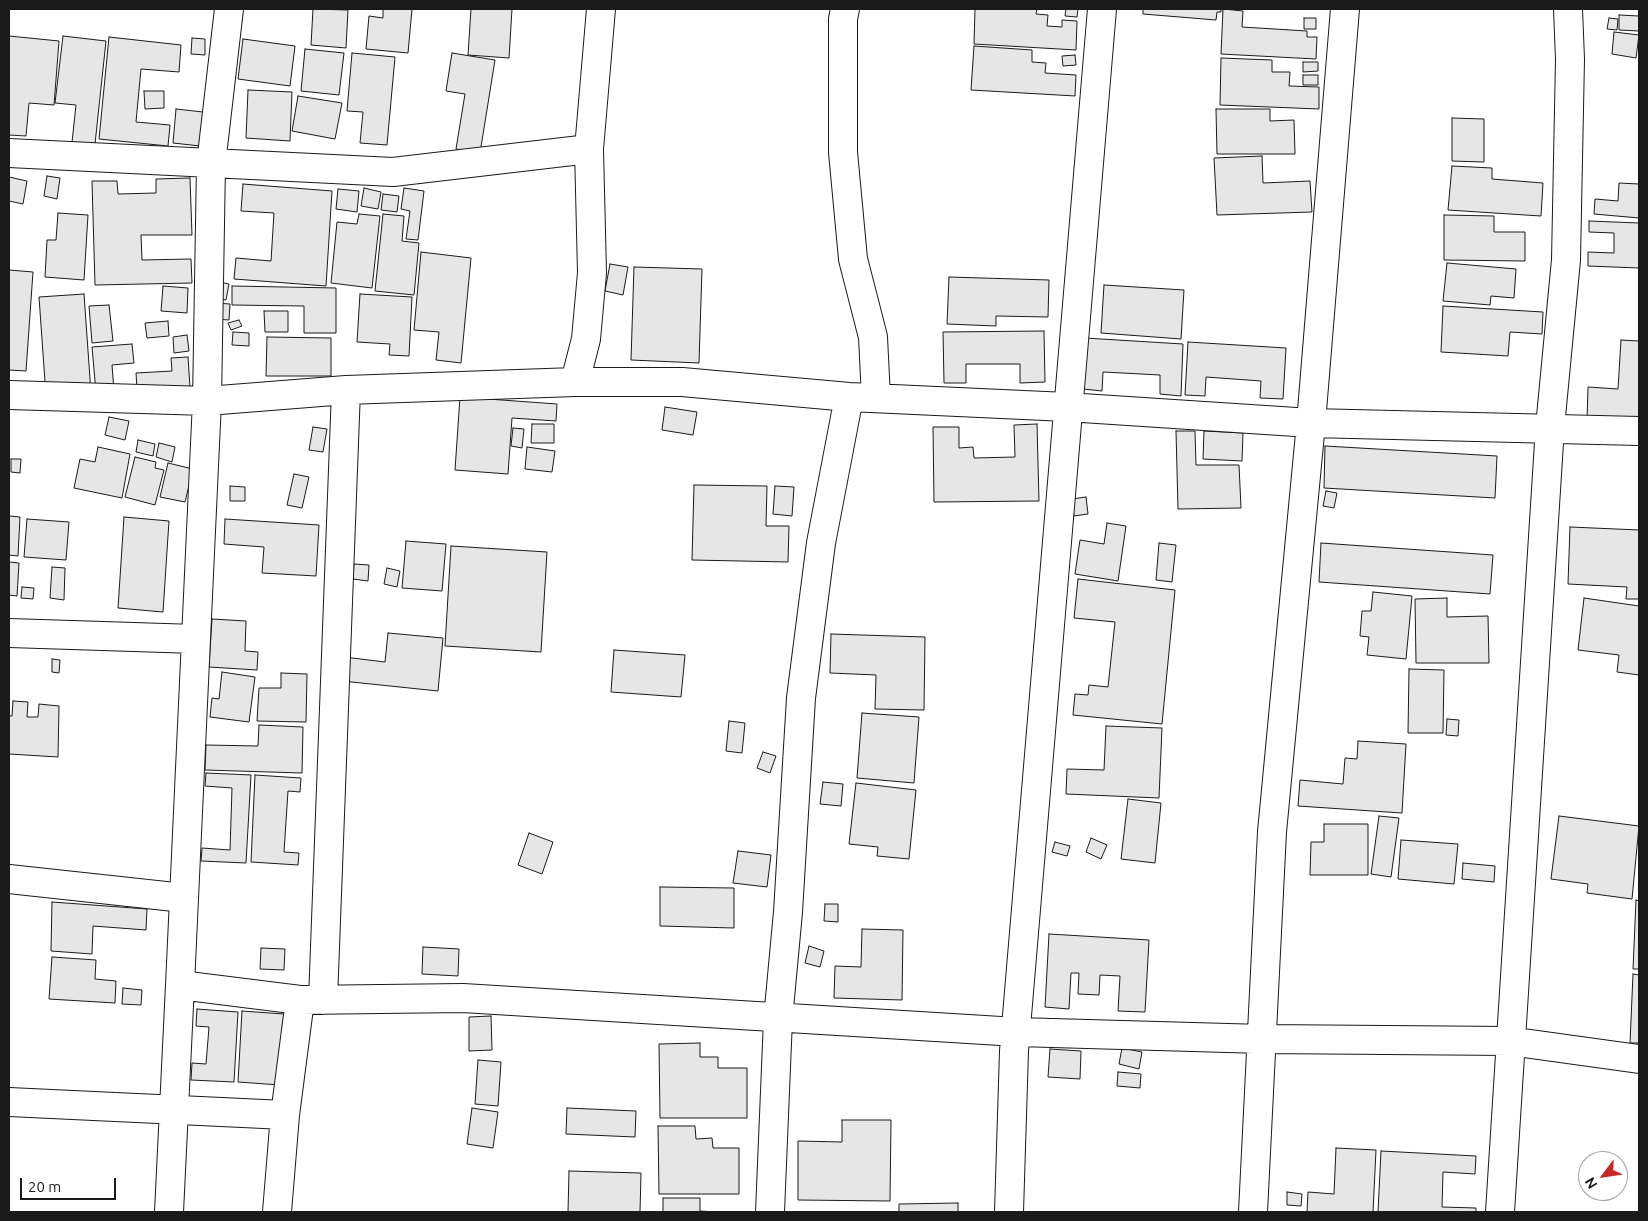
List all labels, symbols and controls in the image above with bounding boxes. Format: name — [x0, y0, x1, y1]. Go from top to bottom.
north arrow — [1578, 1151, 1628, 1201]
scale bar — [22, 1168, 119, 1200]
text: N — [1581, 1175, 1601, 1192]
text: 20 m — [28, 1178, 61, 1195]

